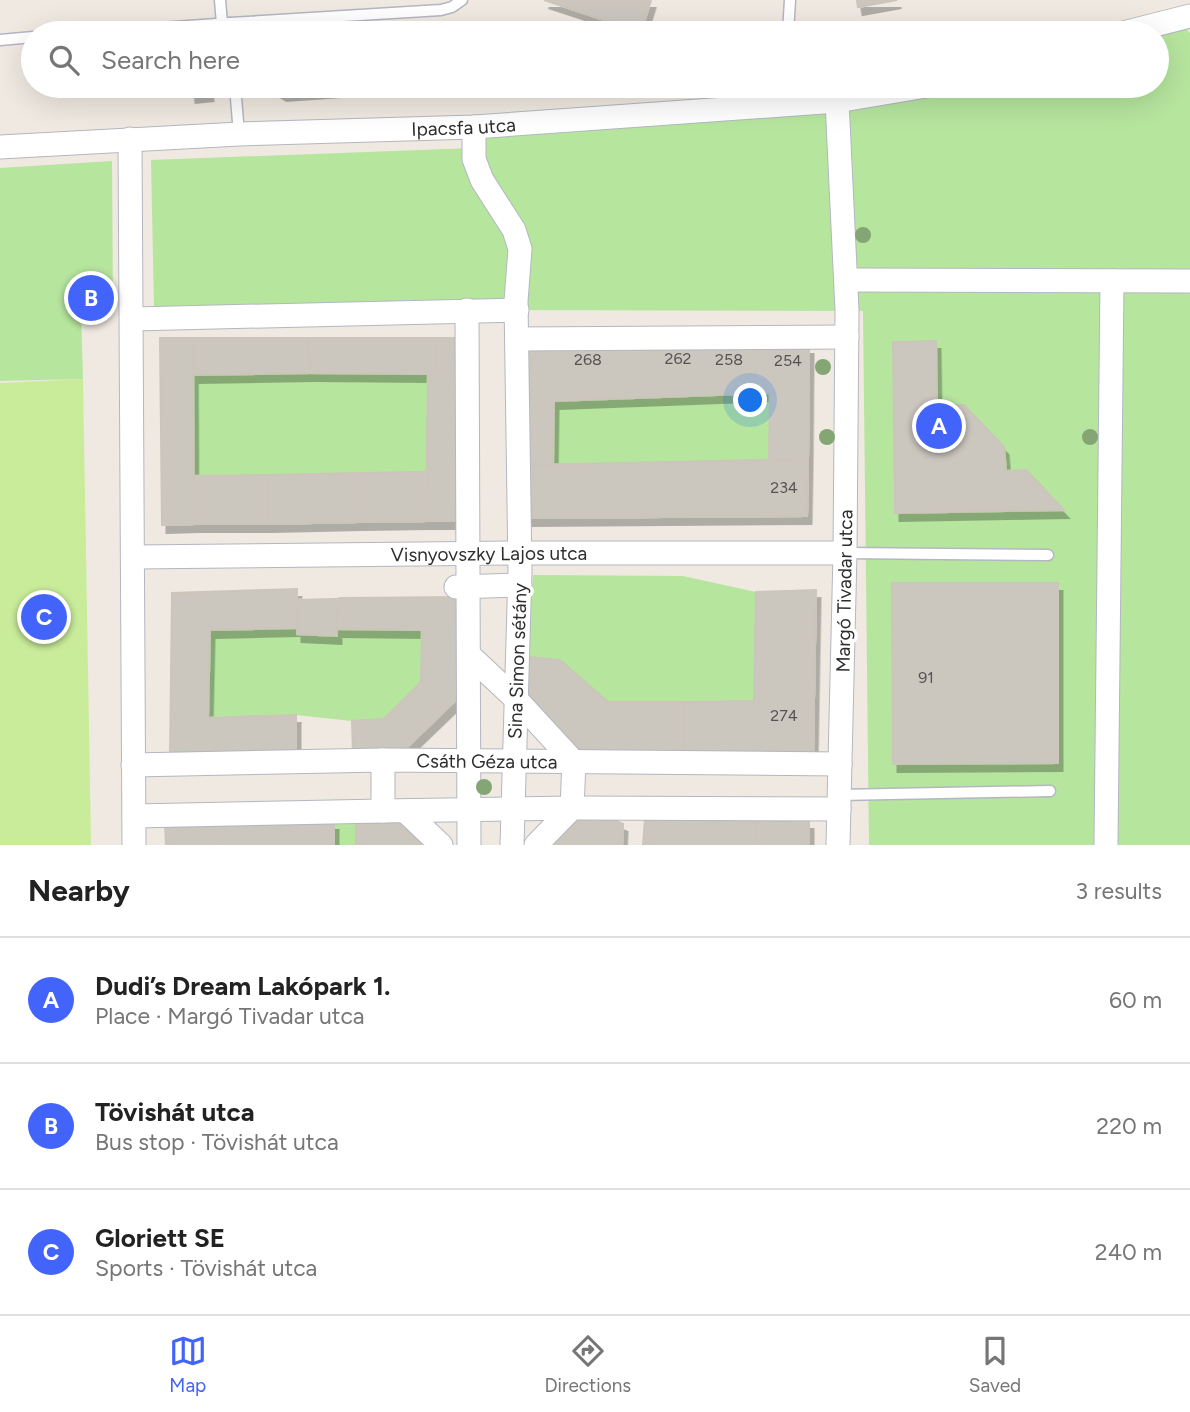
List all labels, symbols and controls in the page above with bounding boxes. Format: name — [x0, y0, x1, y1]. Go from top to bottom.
search box — [21, 21, 1169, 98]
icon: search — [45, 41, 83, 79]
text: Search here — [101, 44, 240, 76]
street label: Ipacsfa utca — [411, 113, 516, 141]
pin: B — [68, 272, 114, 324]
house number: 262 — [665, 349, 691, 368]
house number: 268 — [574, 350, 602, 369]
house number: 258 — [715, 350, 743, 369]
house number: 254 — [774, 351, 802, 370]
your location — [733, 383, 767, 417]
pin: A — [916, 400, 962, 452]
house number: 234 — [770, 478, 798, 497]
street label: Margó Tivadar utca — [832, 509, 857, 673]
street label: Visnyovszky Lajos utca — [391, 542, 587, 566]
street label: Sina Simon sétány — [503, 583, 532, 739]
pin: C — [21, 591, 67, 643]
house number: 91 — [918, 668, 934, 687]
house number: 274 — [770, 706, 798, 725]
street label: Csáth Géza utca — [416, 749, 558, 774]
text: Nearby — [28, 872, 130, 909]
text: 3 results — [1075, 877, 1162, 905]
text: Dudi’s Dream Lakópark 1. — [95, 970, 390, 1002]
text: A — [43, 986, 59, 1014]
text: 60 m — [1109, 986, 1162, 1014]
text: Place · Margó Tivadar utca — [95, 1002, 365, 1030]
text: Tövishát utca — [95, 1096, 255, 1128]
text: B — [44, 1112, 58, 1140]
text: 220 m — [1096, 1112, 1162, 1140]
text: Bus stop · Tövishát utca — [95, 1128, 339, 1156]
text: Gloriett SE — [95, 1222, 225, 1254]
text: C — [43, 1238, 59, 1266]
text: 240 m — [1095, 1238, 1162, 1266]
text: Sports · Tövishát utca — [95, 1254, 317, 1282]
tab: Map — [169, 1332, 207, 1397]
tab: Directions — [544, 1332, 631, 1397]
tab: Saved — [969, 1332, 1021, 1397]

